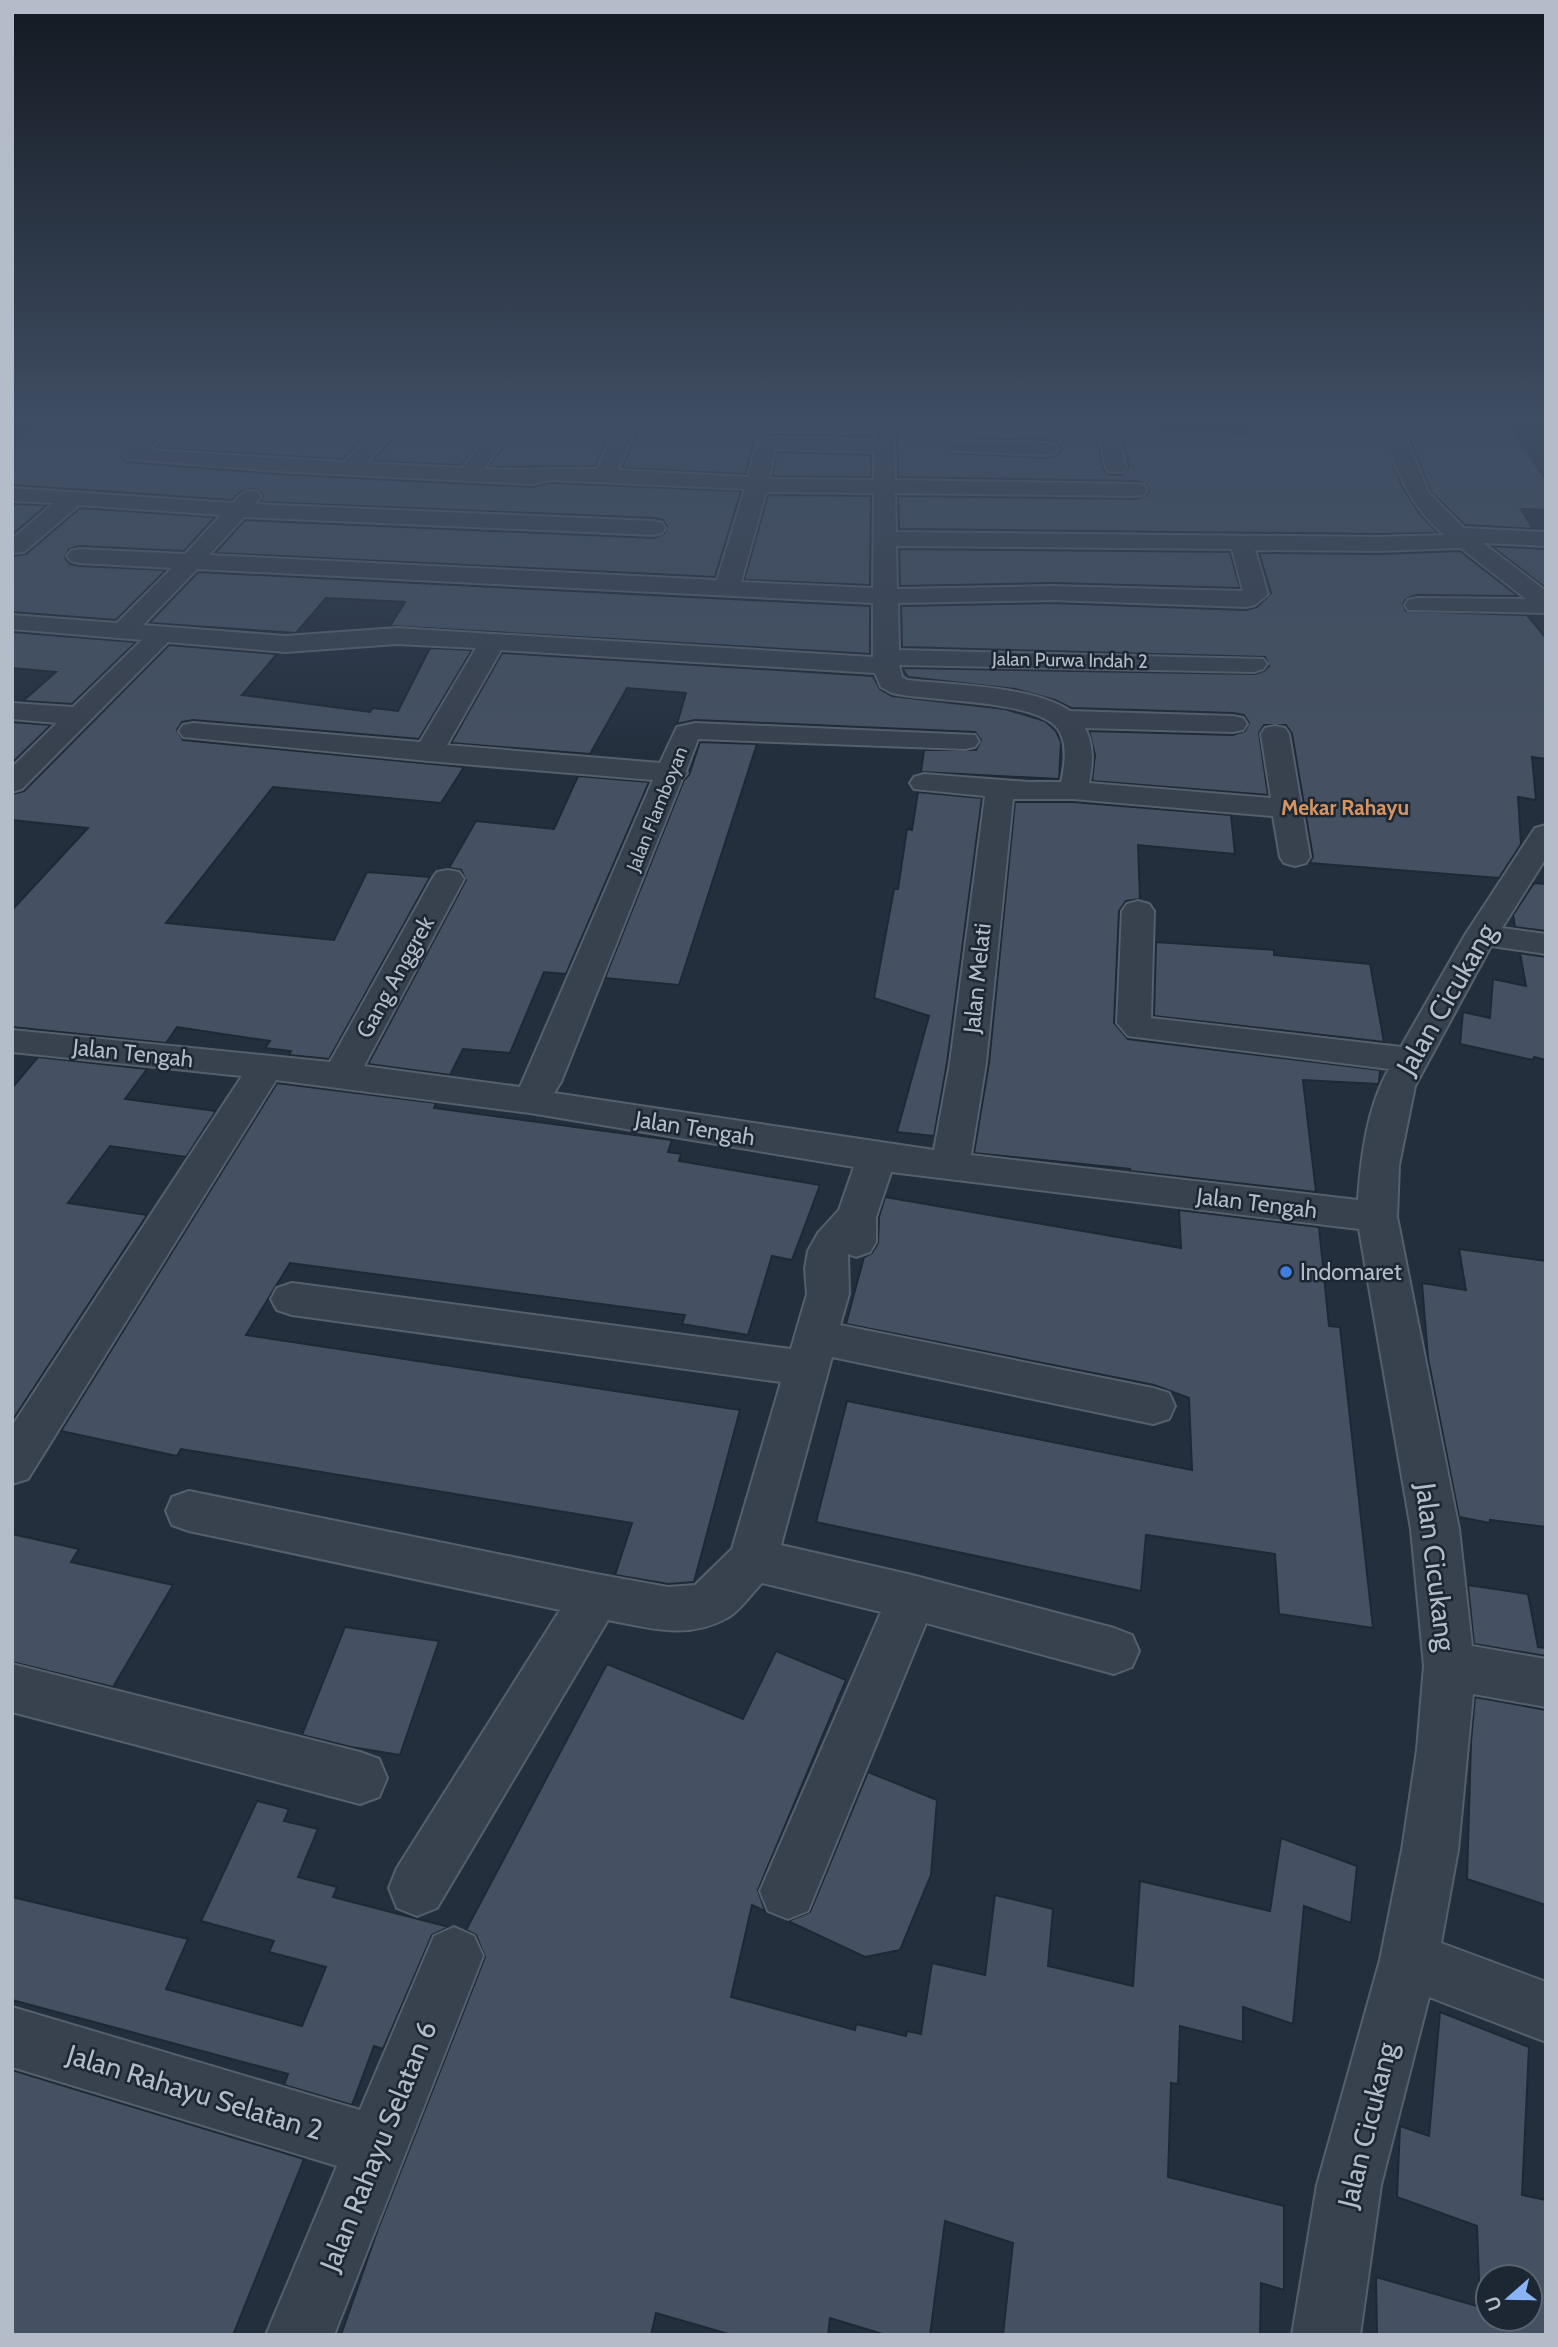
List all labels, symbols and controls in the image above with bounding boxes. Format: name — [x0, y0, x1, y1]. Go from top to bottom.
street label: Jalan Purwa Indah 2 — [991, 647, 1148, 673]
street label: Jalan Flamboyan — [621, 743, 692, 876]
district label: Mekar Rahayu — [1281, 795, 1409, 820]
street label: Gang Anggrek — [350, 911, 440, 1043]
street label: Jalan Cicukang — [1388, 916, 1504, 1082]
street label: Jalan Melati — [957, 922, 997, 1035]
street label: Jalan Tengah — [70, 1033, 195, 1073]
street label: Jalan Tengah — [632, 1105, 757, 1151]
street label: Jalan Tengah — [1194, 1182, 1319, 1224]
place label: Indomaret — [1300, 1258, 1402, 1286]
marker: Indomaret — [1278, 1264, 1294, 1280]
street label: Jalan Cicukang — [1409, 1480, 1463, 1654]
street label: Jalan Rahayu Selatan 6 — [312, 2016, 444, 2277]
street label: Jalan Rahayu Selatan 2 — [62, 2037, 327, 2147]
street label: Jalan Cicukang — [1330, 2038, 1404, 2212]
north arrow — [1474, 2263, 1544, 2333]
text: U — [1480, 2293, 1507, 2314]

